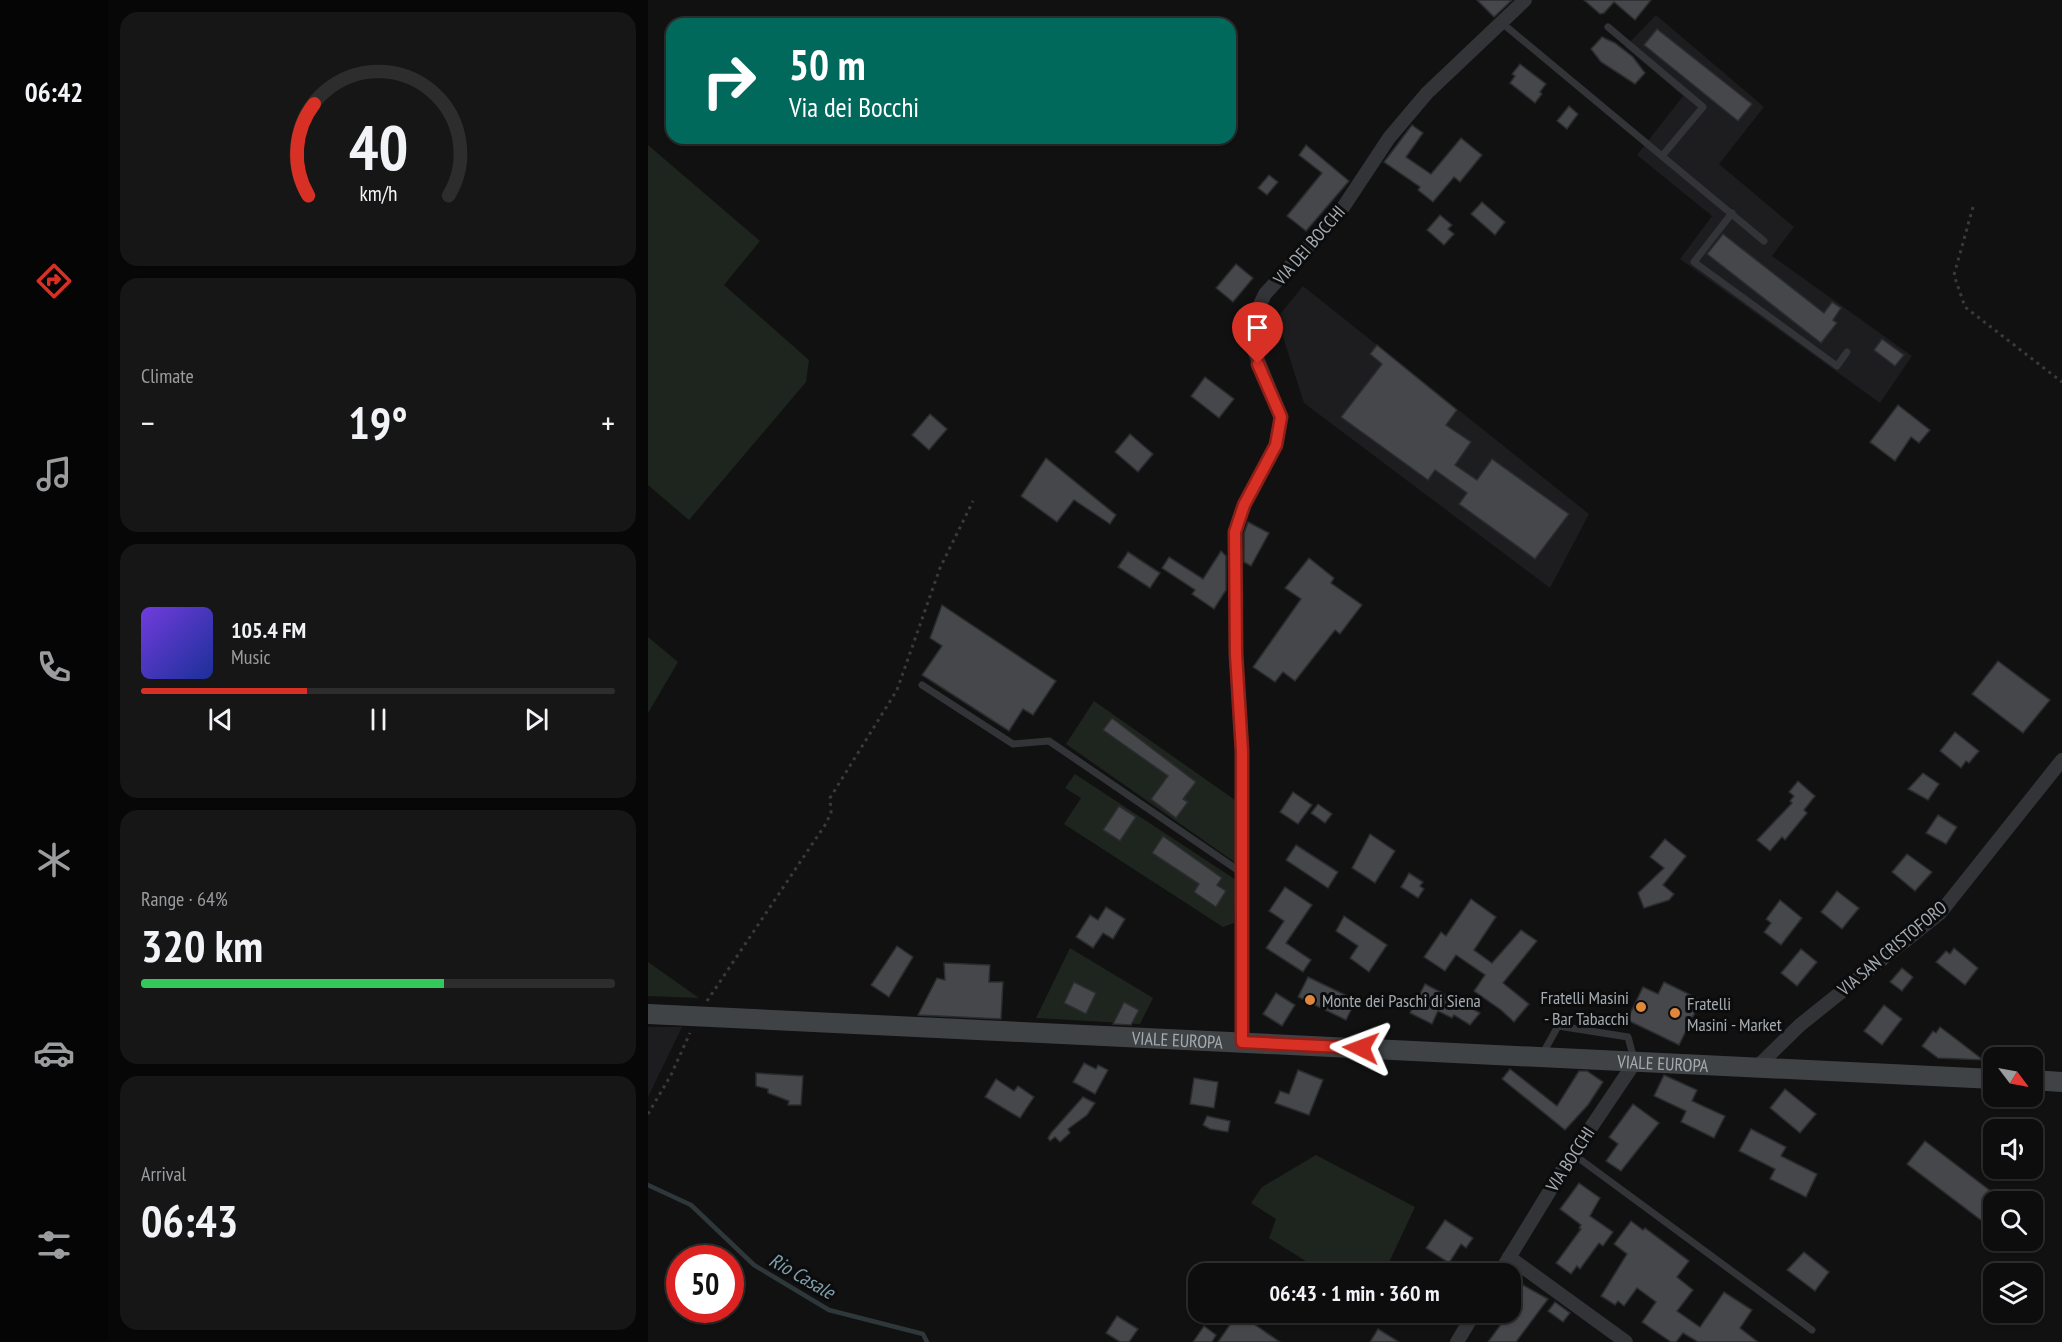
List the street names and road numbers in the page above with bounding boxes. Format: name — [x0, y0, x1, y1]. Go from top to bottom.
street label: VIA DEI BOCCHI — [1268, 201, 1350, 290]
street label: VIA SAN CRISTOFORO — [1832, 896, 1951, 1001]
street label: VIALE EUROPA — [1130, 1026, 1224, 1053]
street label: VIALE EUROPA — [1616, 1049, 1709, 1077]
street label: VIA BOCCHI — [1540, 1122, 1599, 1197]

